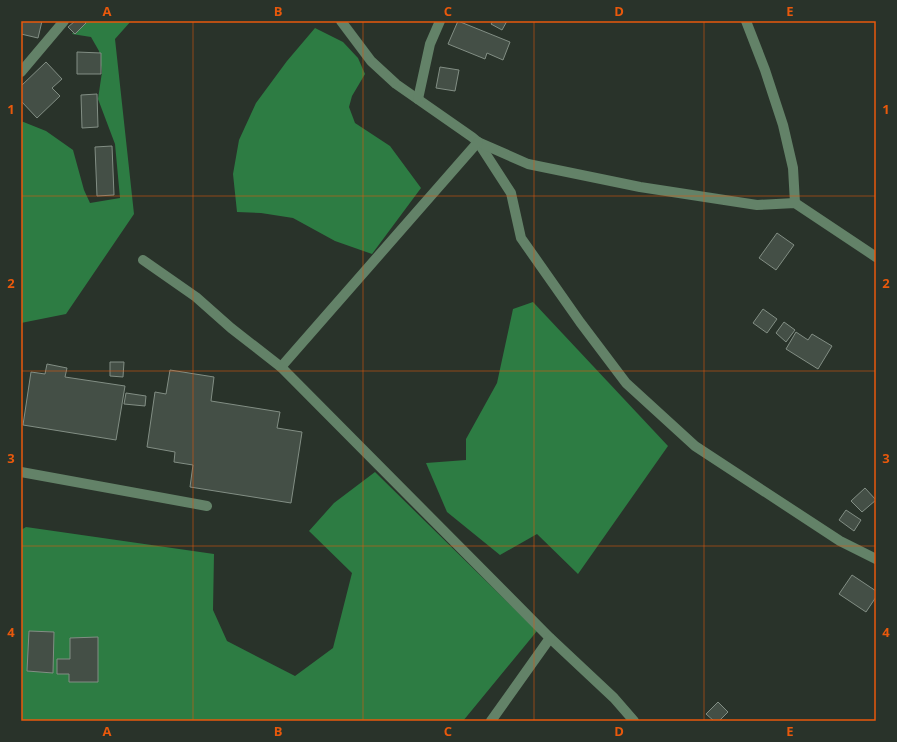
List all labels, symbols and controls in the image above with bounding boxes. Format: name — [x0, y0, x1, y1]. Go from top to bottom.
text: A — [103, 2, 112, 20]
text: B — [274, 2, 283, 20]
text: C — [444, 2, 452, 20]
text: D — [614, 2, 624, 20]
text: E — [786, 2, 794, 20]
text: 1 — [7, 100, 15, 118]
text: 1 — [882, 100, 890, 118]
text: 2 — [7, 274, 15, 292]
text: 2 — [882, 274, 890, 292]
text: 3 — [7, 449, 15, 467]
text: 3 — [882, 449, 890, 467]
text: 4 — [7, 623, 15, 641]
text: 4 — [882, 623, 890, 641]
text: A — [103, 722, 112, 740]
text: B — [274, 722, 283, 740]
text: C — [444, 722, 452, 740]
text: D — [614, 722, 624, 740]
text: E — [786, 722, 794, 740]

